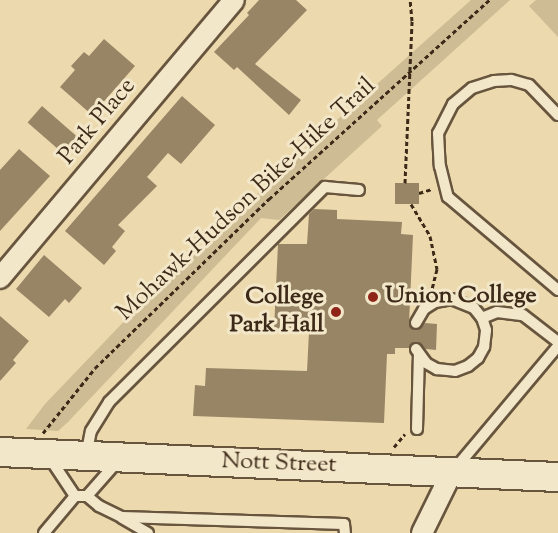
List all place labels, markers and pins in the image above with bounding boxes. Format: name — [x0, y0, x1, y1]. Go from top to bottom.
place label: Union College — [385, 283, 537, 311]
place label: College Park Hall — [230, 284, 324, 340]
marker: Union College — [366, 290, 380, 304]
marker: College Park Hall — [329, 305, 343, 319]

